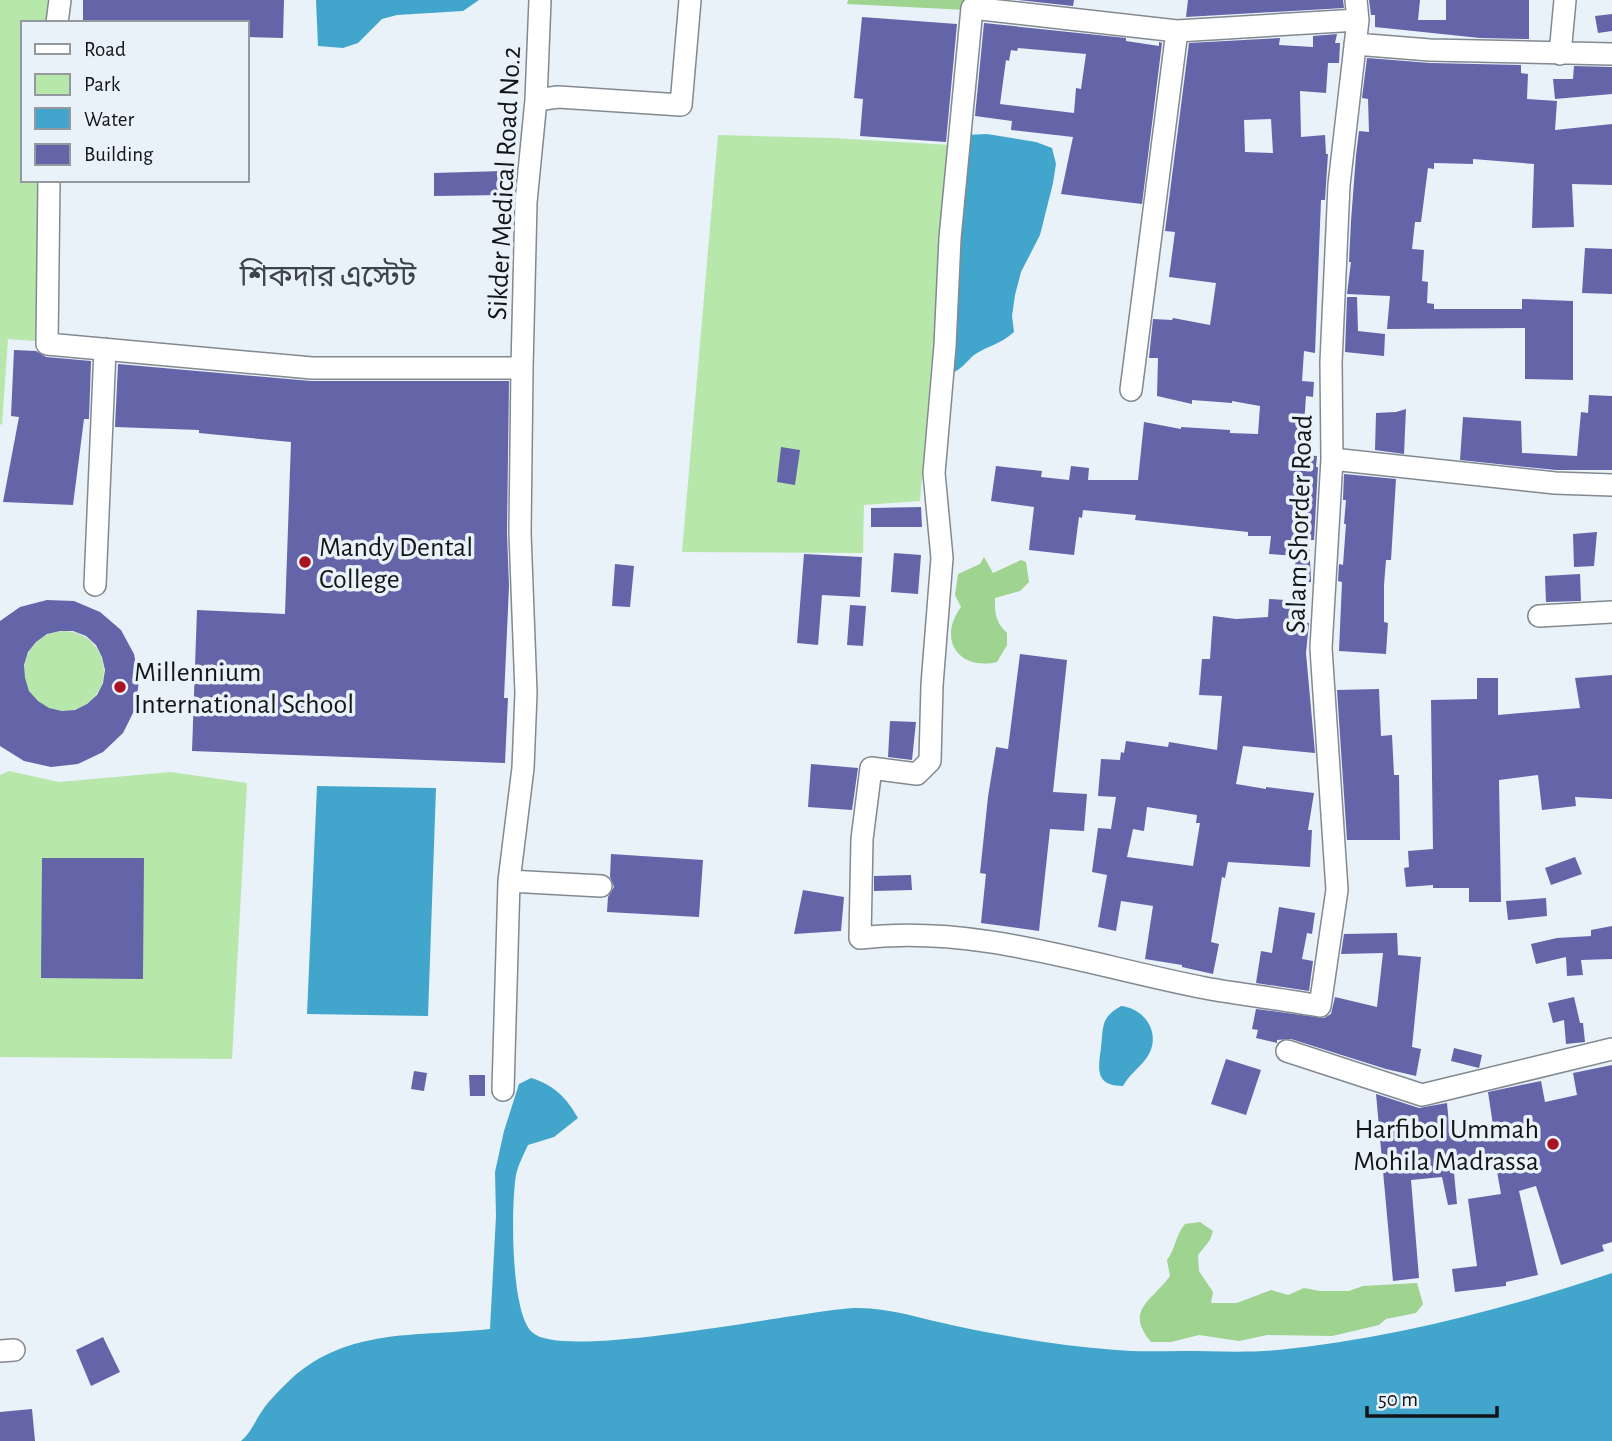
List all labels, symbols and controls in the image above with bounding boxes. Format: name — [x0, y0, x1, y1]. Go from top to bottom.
legend — [21, 21, 248, 182]
text: Road — [84, 39, 126, 60]
street label: Sikder Medical Road No.2 — [484, 45, 526, 321]
text: Park — [84, 74, 121, 95]
text: Water — [84, 109, 134, 130]
text: Building — [84, 144, 154, 165]
district label: শিকদার এস্টেট — [239, 258, 417, 292]
street label: Salam Shorder Road — [1282, 414, 1318, 634]
place label: Mandy Dental College — [319, 534, 473, 594]
marker: Mandy Dental College — [297, 554, 313, 570]
place label: Millennium International School — [134, 659, 354, 719]
marker: Millennium International School — [112, 679, 128, 695]
place label: Harfibol Ummah Mohila Madrassa — [1353, 1116, 1539, 1176]
marker: Harfibol Ummah Mohila Madrassa — [1545, 1136, 1561, 1152]
scale bar — [1367, 1374, 1496, 1418]
text: 50 m — [1378, 1389, 1418, 1410]

